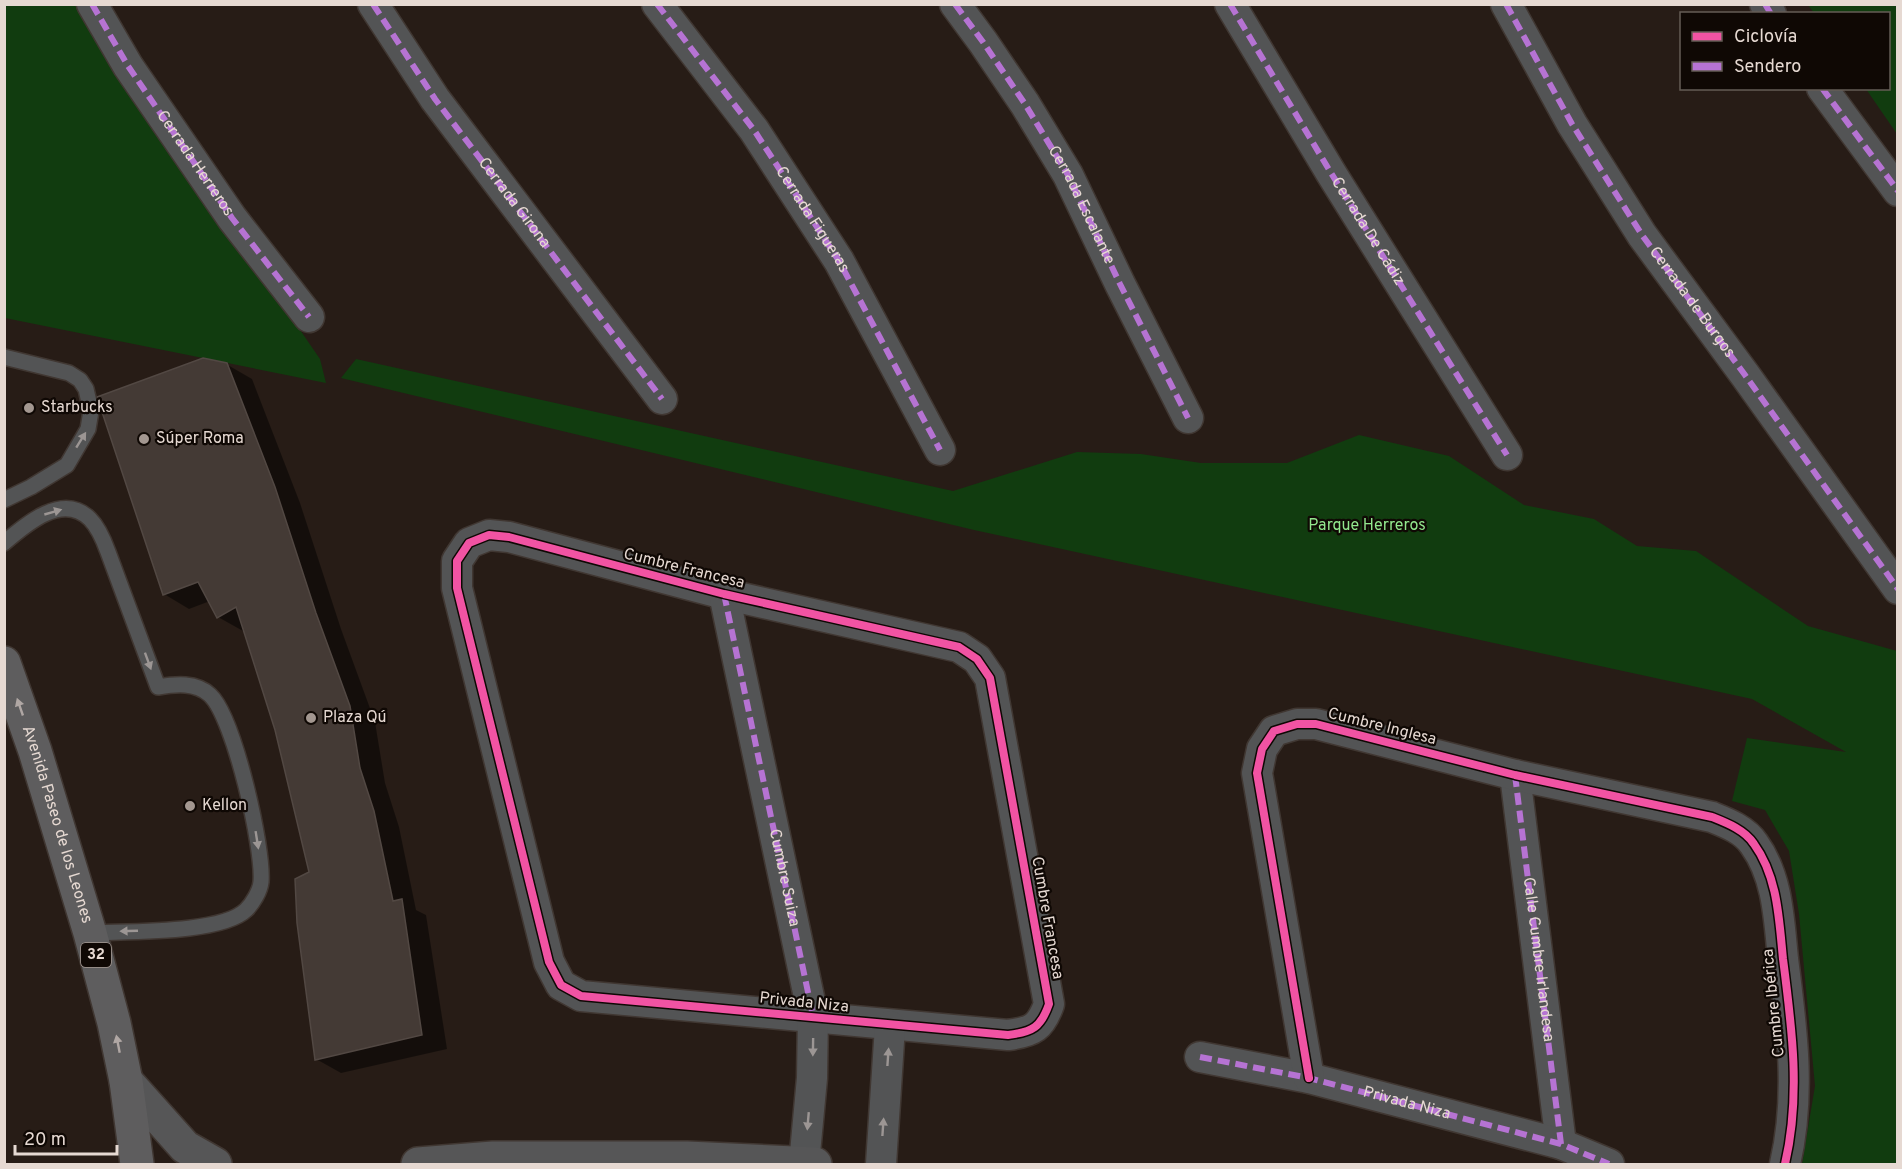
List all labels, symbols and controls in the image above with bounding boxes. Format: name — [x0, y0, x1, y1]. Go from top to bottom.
legend — [1680, 12, 1890, 90]
text: Ciclovía — [1734, 26, 1797, 49]
text: Sendero — [1734, 56, 1801, 79]
street label: Cerrada Herreros — [152, 107, 238, 220]
street label: Cerrada Escalante — [1043, 142, 1119, 268]
street label: Cerrada Girona — [473, 154, 554, 252]
street label: Cerrada Figueras — [770, 163, 854, 276]
street label: Cerrada De Cádiz — [1326, 174, 1409, 290]
street label: Cerrada de Burgos — [1644, 243, 1739, 362]
place label: Starbucks — [41, 398, 113, 418]
marker: Starbucks — [22, 401, 36, 415]
place label: Súper Roma — [156, 429, 244, 449]
one-way arrow — [75, 432, 86, 448]
marker: Súper Roma — [137, 432, 151, 446]
one-way arrow — [44, 506, 62, 516]
park label: Parque Herreros — [1308, 516, 1426, 536]
street label: Cumbre Francesa — [621, 544, 747, 594]
one-way arrow — [144, 652, 154, 670]
one-way arrow — [14, 698, 24, 716]
street label: Cumbre Inglesa — [1326, 704, 1438, 750]
place label: Plaza Qú — [323, 708, 387, 728]
marker: Plaza Qú — [304, 711, 318, 725]
street label: Avenida Paseo de los Leones — [17, 723, 97, 926]
place label: Kellon — [202, 796, 247, 816]
marker: Kellon — [183, 799, 197, 813]
street label: Cumbre Suiza — [764, 827, 804, 928]
one-way arrow — [252, 831, 261, 850]
street label: Cumbre Francesa — [1026, 855, 1068, 981]
street label: Calle Cumbre Irlandesa — [1518, 876, 1558, 1043]
one-way arrow — [119, 926, 138, 935]
road number: 32 — [81, 943, 111, 967]
street label: Cumbre Ibérica — [1758, 948, 1790, 1058]
street label: Privada Niza — [758, 988, 850, 1018]
one-way arrow — [113, 1035, 122, 1054]
one-way arrow — [808, 1038, 818, 1057]
one-way arrow — [883, 1048, 893, 1067]
street label: Privada Niza — [1361, 1083, 1453, 1125]
one-way arrow — [803, 1112, 813, 1131]
one-way arrow — [878, 1117, 888, 1136]
scale bar — [15, 1118, 117, 1156]
text: 20 m — [24, 1129, 66, 1152]

